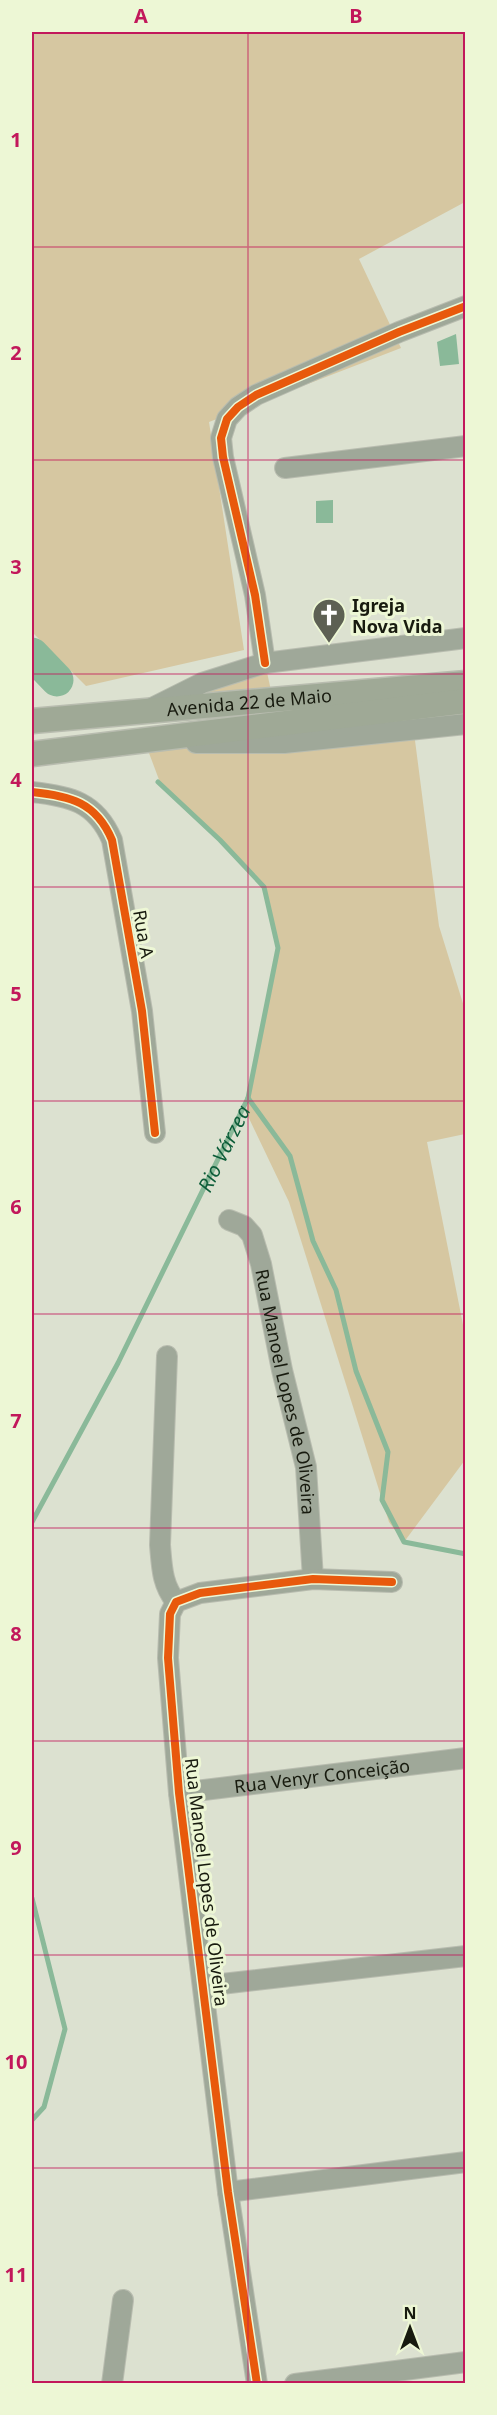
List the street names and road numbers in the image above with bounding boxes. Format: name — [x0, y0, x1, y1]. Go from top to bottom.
street label: Avenida 22 de Maio — [166, 683, 333, 721]
street label: Rua A — [128, 908, 160, 961]
street label: Rua Manoel Lopes de Oliveira — [250, 1267, 321, 1515]
street label: Rua Venyr Conceição — [233, 1753, 411, 1798]
street label: Rua Manoel Lopes de Oliveira — [180, 1756, 234, 2008]

